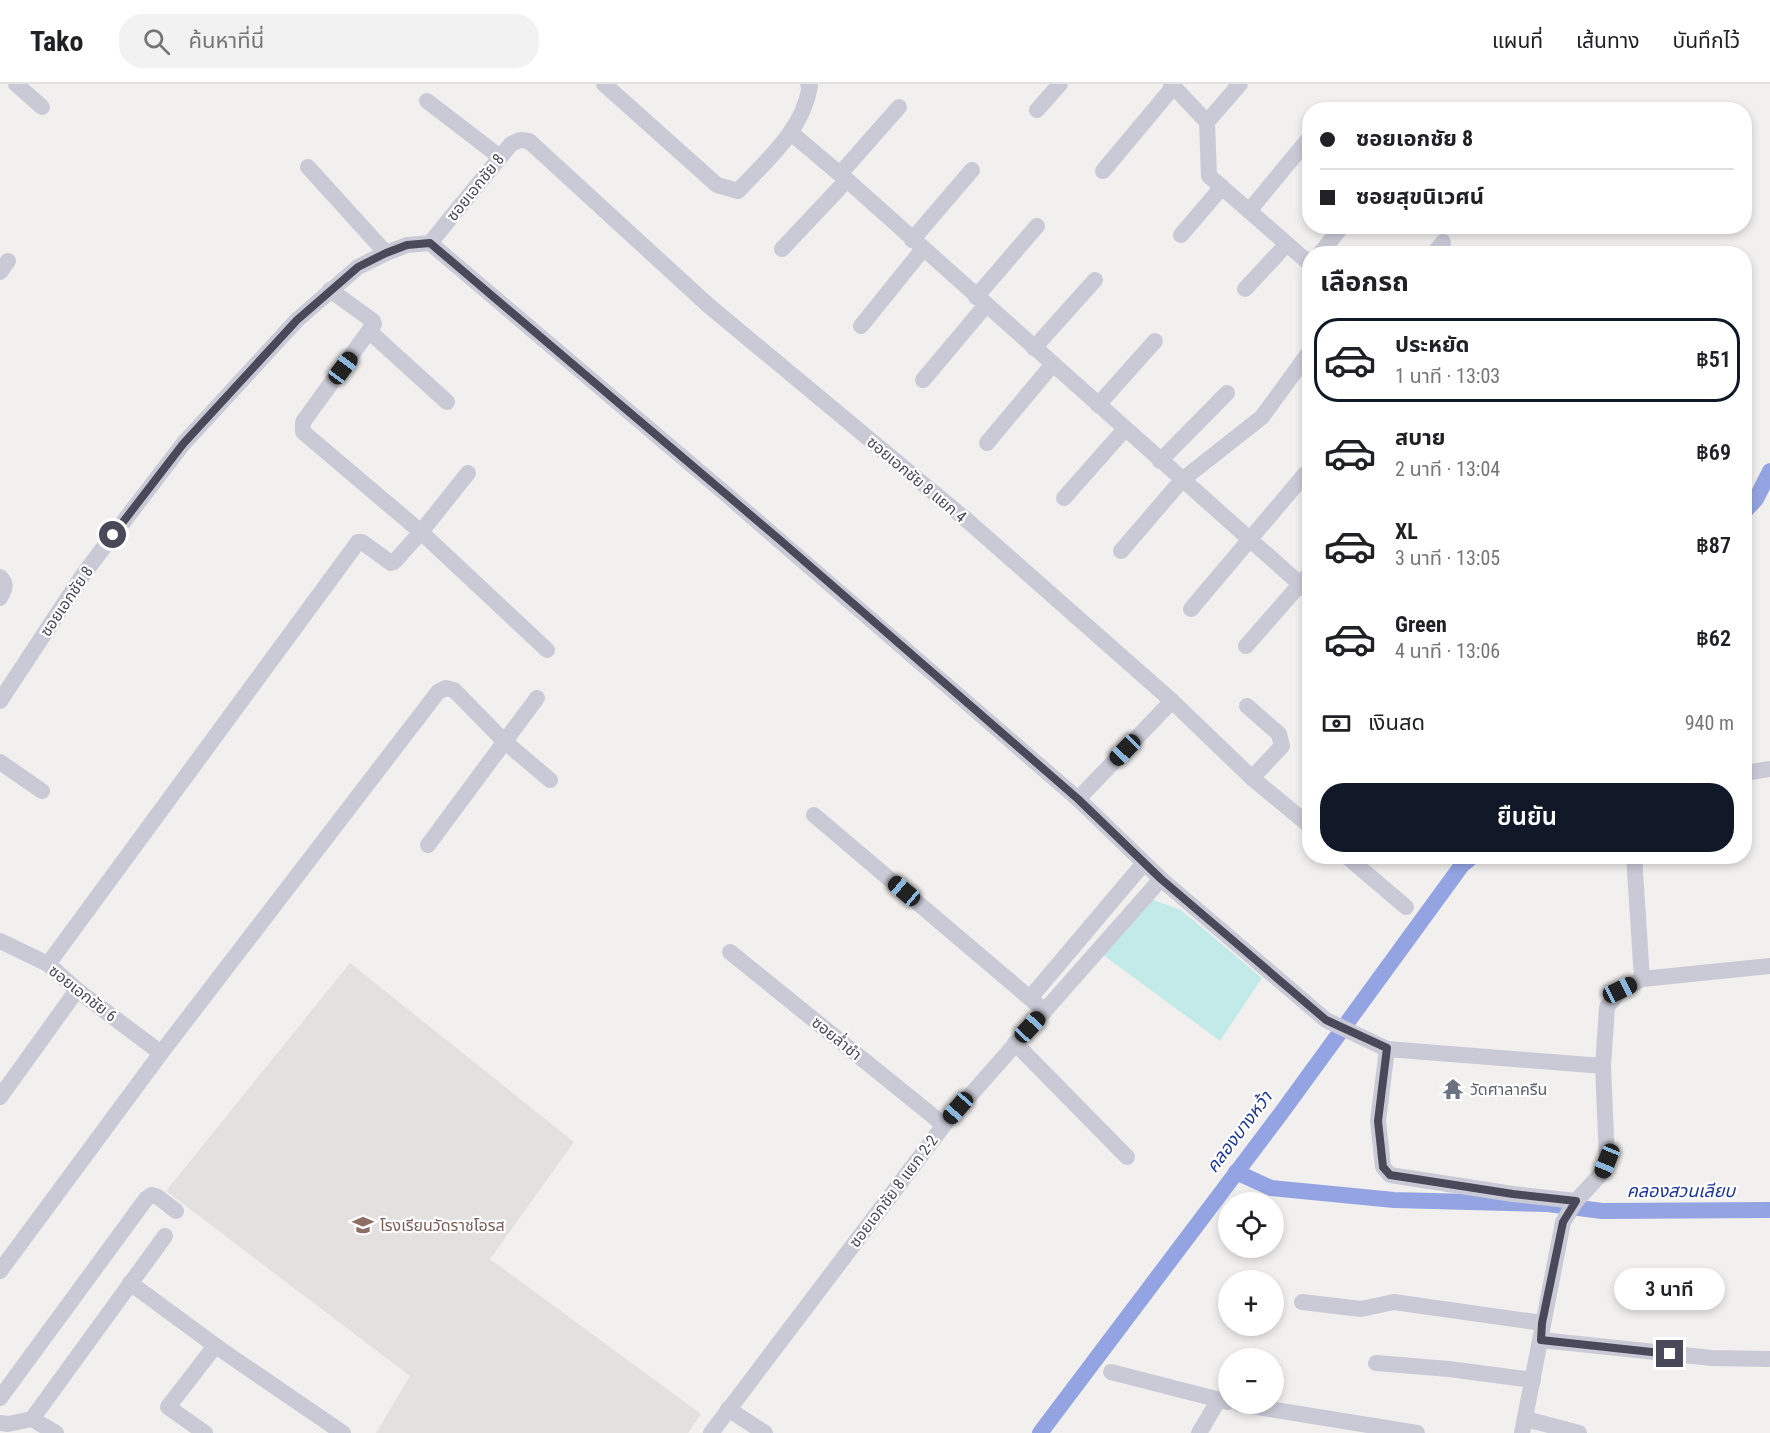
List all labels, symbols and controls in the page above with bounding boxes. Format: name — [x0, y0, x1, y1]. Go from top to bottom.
search box — [119, 14, 539, 68]
text: Tako — [30, 25, 83, 58]
icon: search — [140, 25, 173, 58]
text: ค้นหาที่นี่ — [188, 28, 264, 53]
text: แผนที่ — [1492, 29, 1543, 53]
text: เส้นทาง — [1576, 29, 1640, 53]
text: บันทึกไว้ — [1673, 29, 1740, 53]
text: ซอยเอกชัย 8 — [1356, 126, 1473, 151]
street label: ซอยเอกชัย 8 — [443, 150, 508, 225]
text: ซอยสุขนิเวศน์ — [1356, 184, 1484, 209]
text: เลือกรถ — [1320, 266, 1409, 298]
text: ประหยัด — [1395, 332, 1470, 357]
icon: car — [1323, 333, 1377, 387]
text: ฿51 — [1696, 347, 1731, 372]
car — [325, 348, 361, 388]
text: 1 นาที · 13:03 — [1395, 364, 1500, 388]
text: สบาย — [1395, 425, 1445, 450]
icon: car — [1323, 426, 1377, 480]
street label: ซอยเอกชัย 8 แยก 4 — [863, 432, 970, 526]
text: ฿69 — [1696, 440, 1731, 465]
text: 2 นาที · 13:04 — [1395, 457, 1500, 481]
icon: car — [1323, 519, 1377, 573]
text: XL — [1395, 519, 1418, 544]
route start — [99, 521, 126, 548]
text: ฿87 — [1696, 533, 1731, 558]
text: 3 นาที · 13:05 — [1395, 546, 1500, 570]
street label: ซอยเอกชัย 8 — [36, 562, 97, 640]
icon: car — [1323, 612, 1377, 666]
text: Green — [1395, 612, 1447, 637]
text: ฿62 — [1696, 626, 1731, 651]
text: 4 นาที · 13:06 — [1395, 639, 1500, 663]
icon: cash — [1320, 707, 1353, 740]
text: เงินสด — [1368, 710, 1425, 735]
text: 940 m — [1685, 711, 1734, 735]
car — [1106, 731, 1144, 769]
button: ยืนยัน — [1320, 783, 1734, 852]
car — [884, 873, 924, 909]
street label: ซอยเอกชัย 6 — [45, 961, 120, 1026]
car — [1600, 974, 1640, 1006]
car — [1011, 1008, 1049, 1046]
street label: ซอยล่ำชำ — [808, 1011, 867, 1064]
temple icon: วัดศาลาครืน — [1441, 1077, 1465, 1101]
place label: วัดศาลาครืน — [1470, 1080, 1547, 1099]
water label: คลองบางหว้า — [1201, 1087, 1276, 1176]
car — [939, 1089, 977, 1127]
street label: ซอยเอกชัย 8 แยก 2-2 — [845, 1131, 942, 1251]
car — [1592, 1141, 1622, 1181]
water label: คลองสวนเลียบ — [1627, 1180, 1736, 1201]
map controls — [1218, 1192, 1284, 1414]
button: locate — [1218, 1192, 1284, 1258]
school or university icon: โรงเรียนวัดราชโอรส — [351, 1213, 375, 1237]
place label: โรงเรียนวัดราชโอรส — [380, 1216, 505, 1235]
callout: 3 นาที — [1614, 1267, 1726, 1309]
button: + — [1218, 1270, 1284, 1336]
text: 3 นาที — [1645, 1277, 1694, 1301]
route end — [1656, 1340, 1683, 1367]
button: − — [1218, 1348, 1284, 1414]

